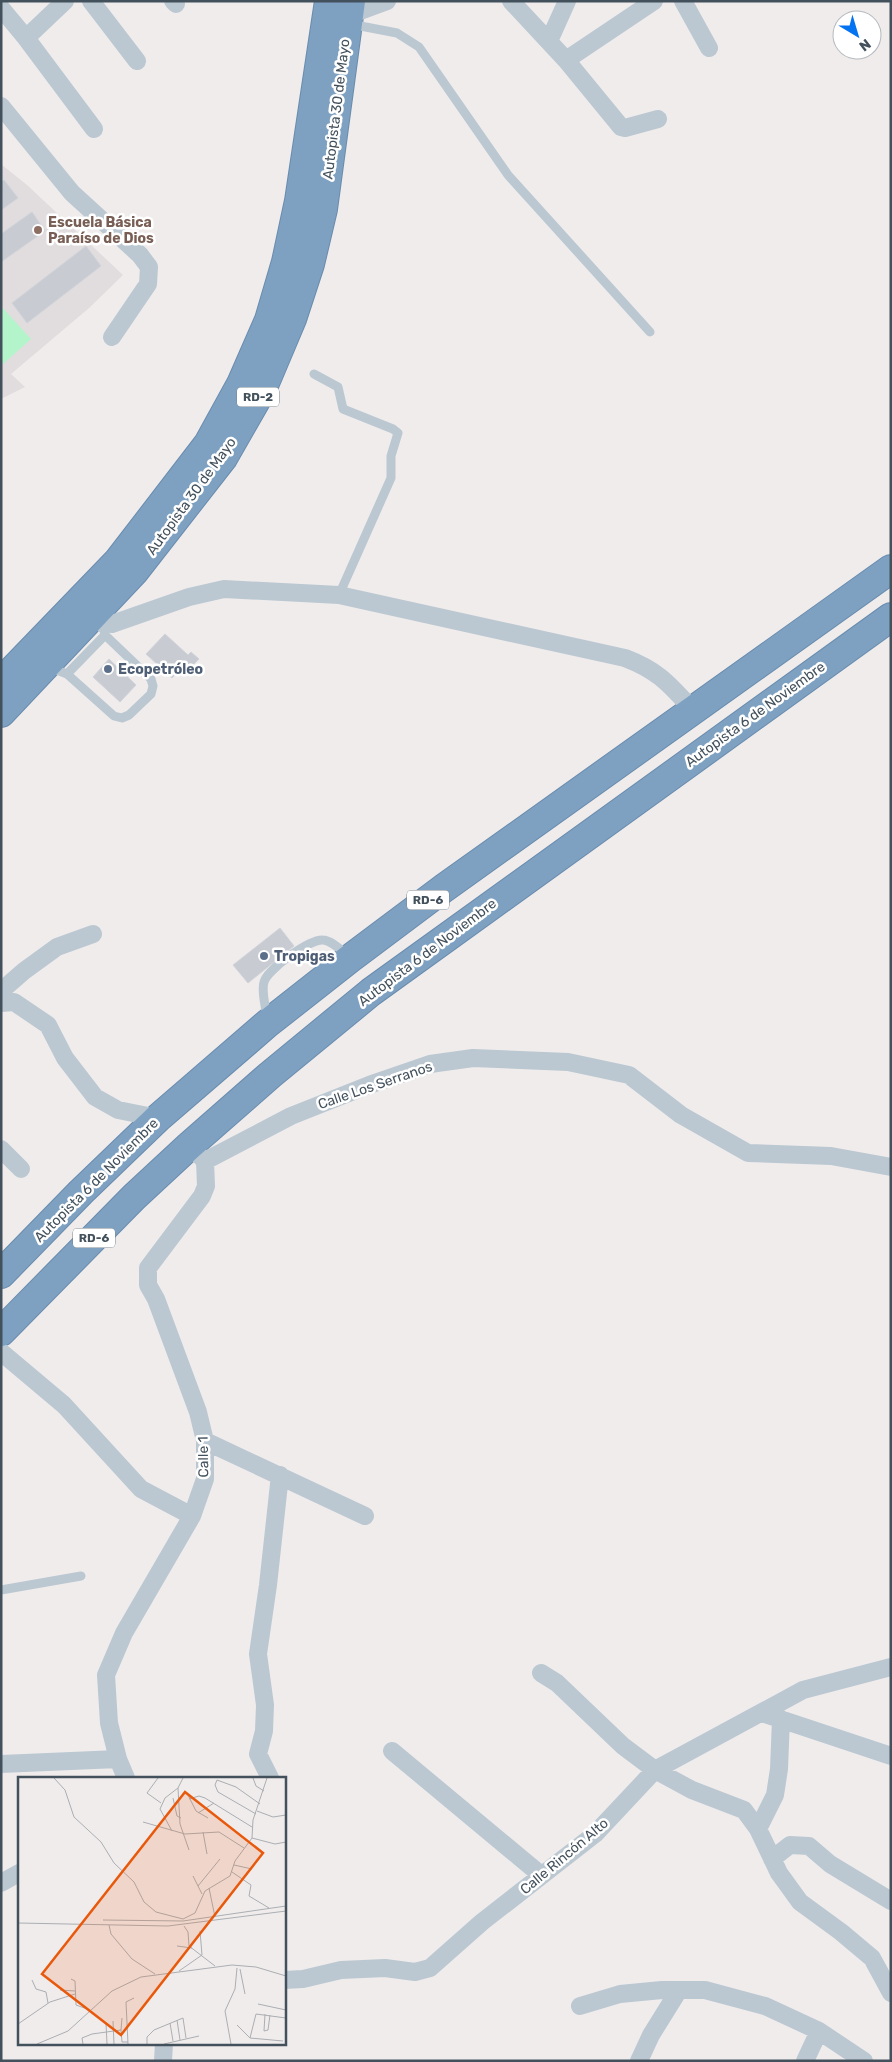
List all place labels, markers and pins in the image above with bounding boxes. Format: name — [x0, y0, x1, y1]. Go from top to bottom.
place label: Escuela Básica Paraíso de Dios — [48, 214, 154, 247]
marker: Escuela Básica Paraíso de Dios — [32, 224, 44, 236]
place label: Ecopetróleo — [118, 661, 203, 678]
marker: Ecopetróleo — [102, 663, 114, 675]
place label: Tropigas — [274, 948, 335, 965]
marker: Tropigas — [258, 950, 270, 962]

